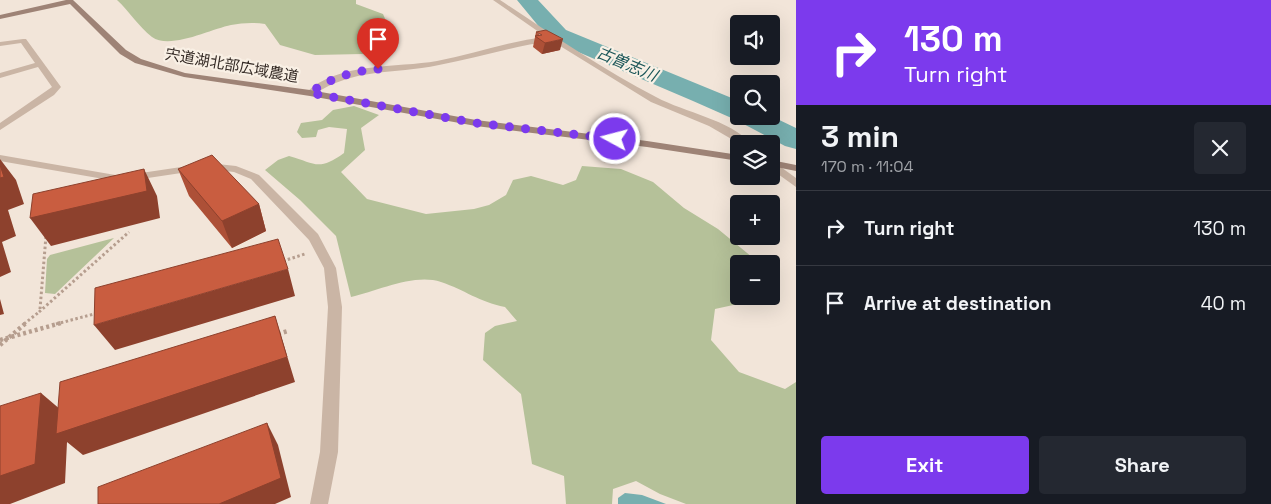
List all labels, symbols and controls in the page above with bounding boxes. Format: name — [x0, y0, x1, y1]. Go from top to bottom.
map controls — [730, 15, 780, 305]
button: sound — [730, 15, 780, 65]
text: 130 m — [904, 17, 1003, 61]
pin — [357, 18, 399, 69]
icon: right — [821, 20, 886, 85]
icon: arrive — [364, 25, 392, 53]
water label: 古曽志川 — [593, 42, 662, 87]
street label: 宍道湖北部広域農道 — [164, 44, 300, 86]
text: Turn right — [904, 60, 1007, 88]
button: search — [730, 75, 780, 125]
position arrow — [588, 112, 640, 164]
text: 3 min — [821, 117, 899, 156]
button: close — [1194, 122, 1246, 174]
button: layers — [730, 135, 780, 185]
text: 170 m · 11:04 — [821, 156, 914, 177]
button: + — [730, 195, 780, 245]
icon: right — [821, 214, 849, 242]
text: Turn right — [864, 216, 954, 241]
text: 130 m — [1193, 216, 1246, 241]
button: − — [730, 255, 780, 305]
icon: arrive — [821, 289, 849, 317]
text: Arrive at destination — [864, 291, 1052, 316]
text: 40 m — [1201, 291, 1246, 316]
button: Exit — [821, 436, 1029, 494]
button: Share — [1039, 436, 1246, 494]

